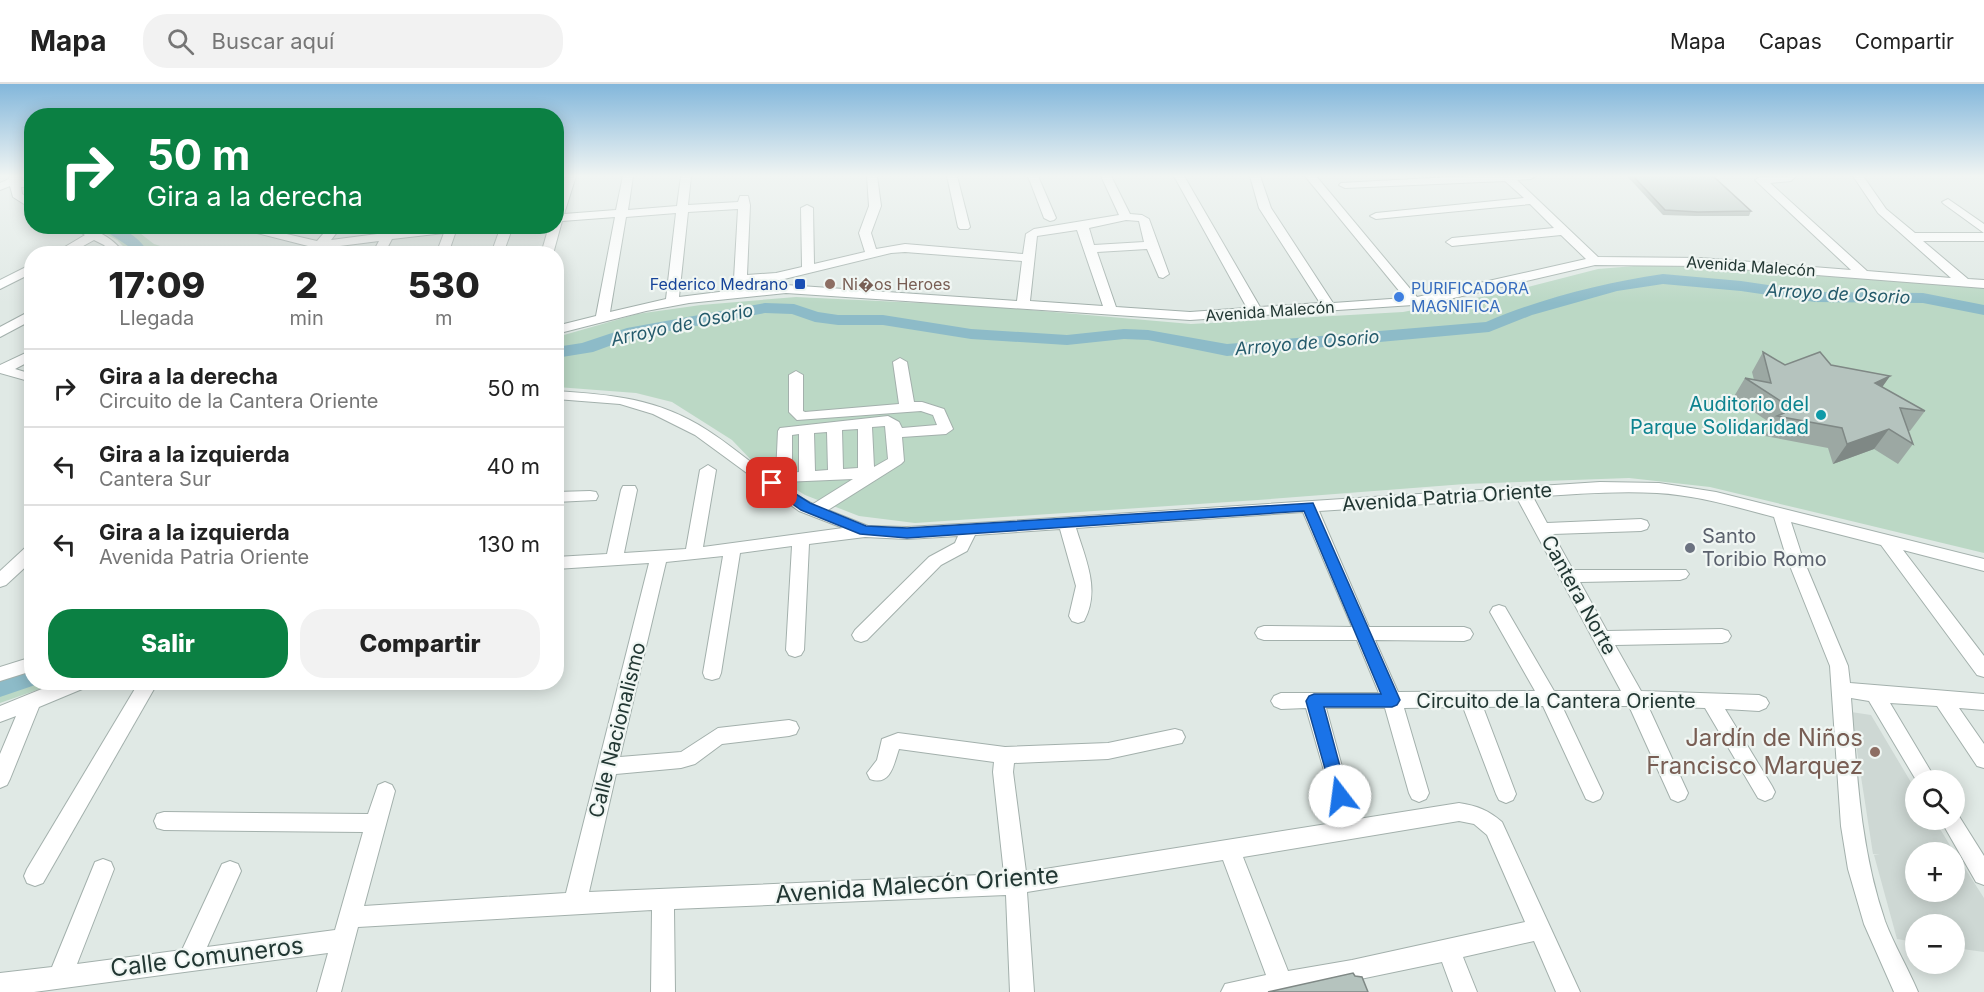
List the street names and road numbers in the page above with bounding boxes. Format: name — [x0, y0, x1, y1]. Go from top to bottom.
street label: Avenida Malecón — [1686, 252, 1816, 280]
street label: Avenida Malecón — [1205, 297, 1335, 325]
street label: Avenida Patria Oriente — [1341, 478, 1553, 516]
street label: Cantera Norte — [1536, 531, 1622, 659]
street label: Calle Nacionalismo — [584, 640, 650, 820]
street label: Circuito de la Cantera Oriente — [1416, 689, 1696, 713]
street label: Avenida Malecón Oriente — [774, 860, 1060, 909]
street label: Calle Comuneros — [109, 930, 305, 983]

